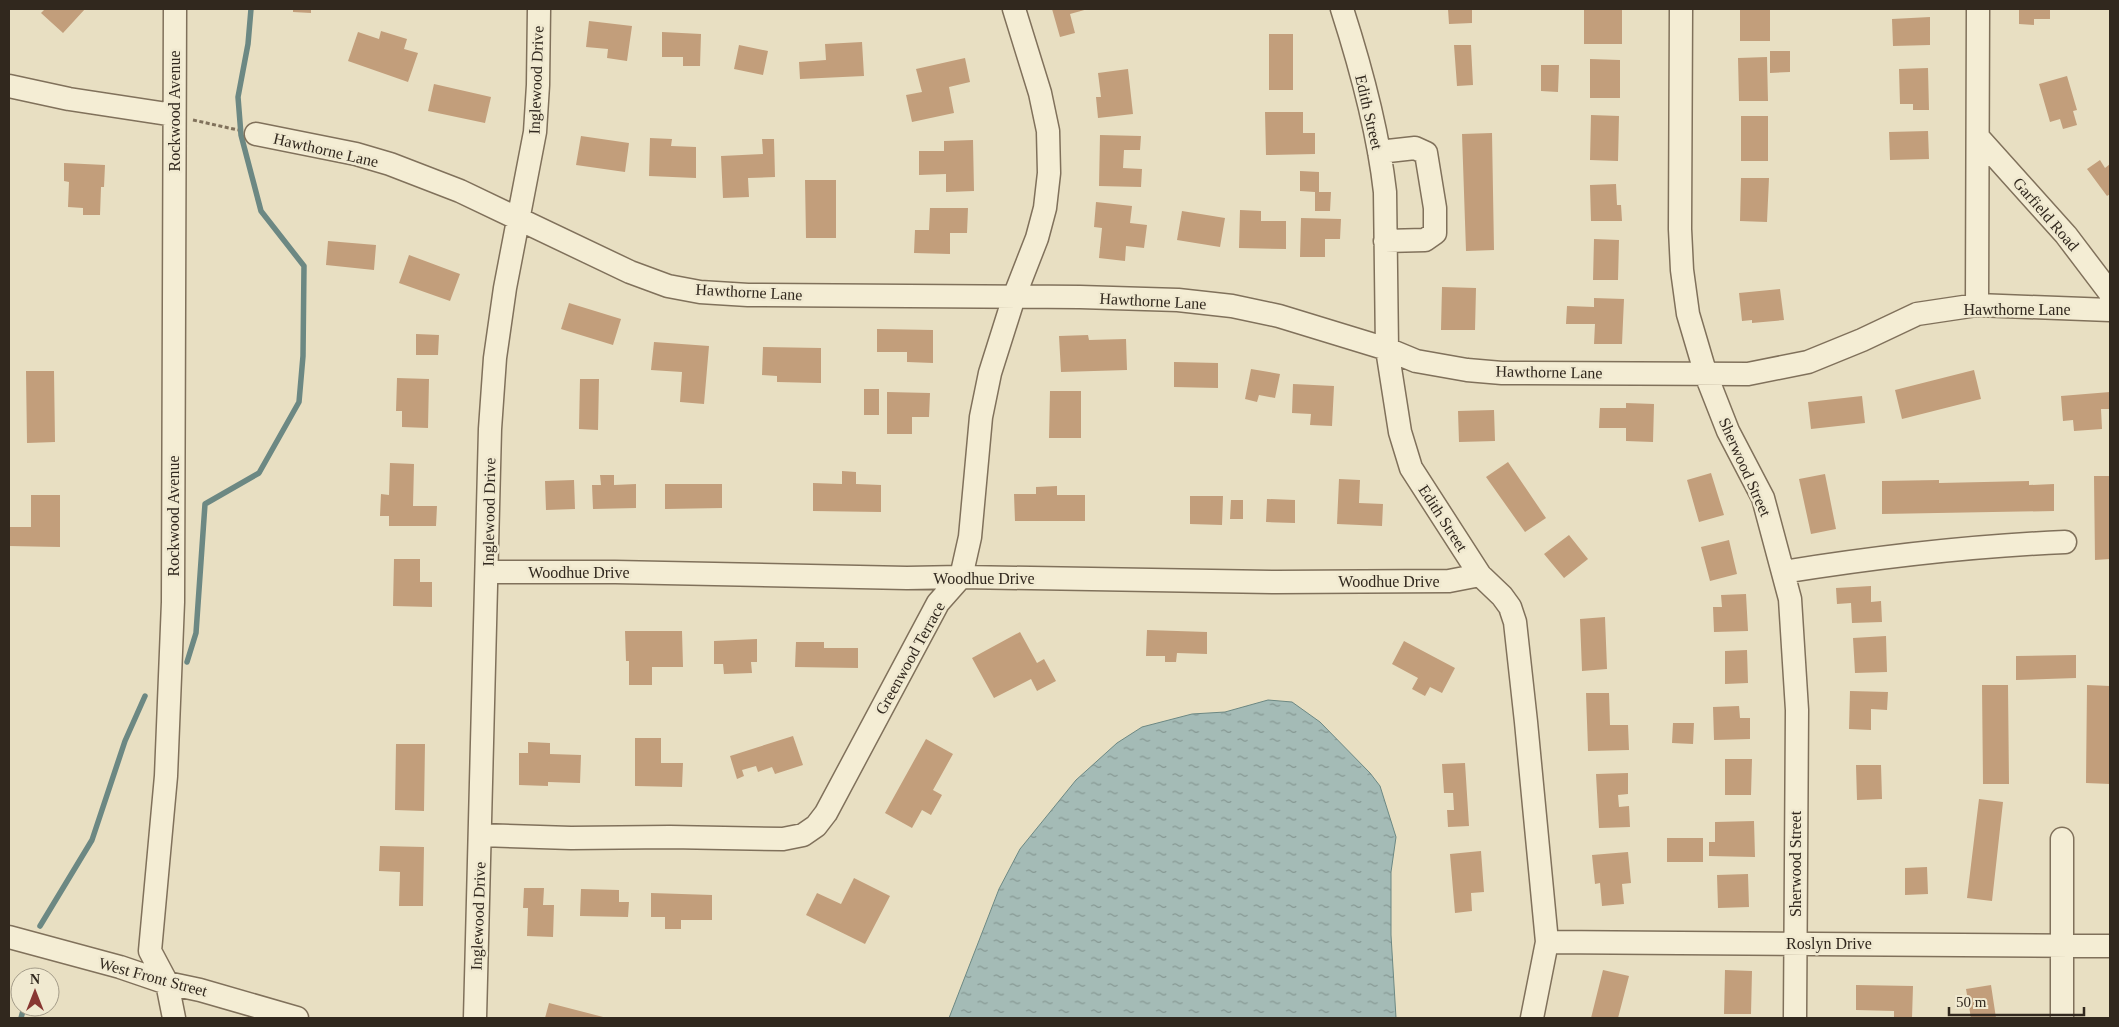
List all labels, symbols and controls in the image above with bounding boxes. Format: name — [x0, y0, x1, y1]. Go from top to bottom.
street label: Inglewood Drive — [526, 25, 547, 135]
street label: Rockwood Avenue — [166, 50, 183, 172]
street label: Edith Street — [1352, 73, 1386, 151]
street label: Hawthorne Lane — [272, 130, 380, 170]
street label: Garfield Road — [2010, 174, 2082, 254]
street label: Hawthorne Lane — [695, 281, 803, 303]
street label: Hawthorne Lane — [1099, 290, 1207, 312]
street label: Hawthorne Lane — [1963, 301, 2071, 318]
street label: Hawthorne Lane — [1495, 363, 1603, 381]
street label: Sherwood Street — [1716, 415, 1775, 519]
street label: Rockwood Avenue — [165, 455, 182, 577]
street label: Inglewood Drive — [480, 457, 499, 567]
street label: Edith Street — [1415, 482, 1471, 555]
street label: Woodhue Drive — [528, 564, 630, 581]
street label: Woodhue Drive — [933, 570, 1035, 587]
street label: Woodhue Drive — [1338, 573, 1440, 590]
street label: Greenwood Terrace — [872, 599, 948, 717]
street label: Sherwood Street — [1787, 810, 1804, 917]
street label: Inglewood Drive — [468, 861, 489, 971]
street label: Roslyn Drive — [1786, 935, 1872, 953]
street label: West Front Street — [97, 954, 210, 1000]
north arrow — [10, 967, 60, 1017]
text: N — [30, 972, 40, 987]
scale bar — [1949, 984, 2084, 1016]
text: 50 m — [1956, 994, 1987, 1010]

